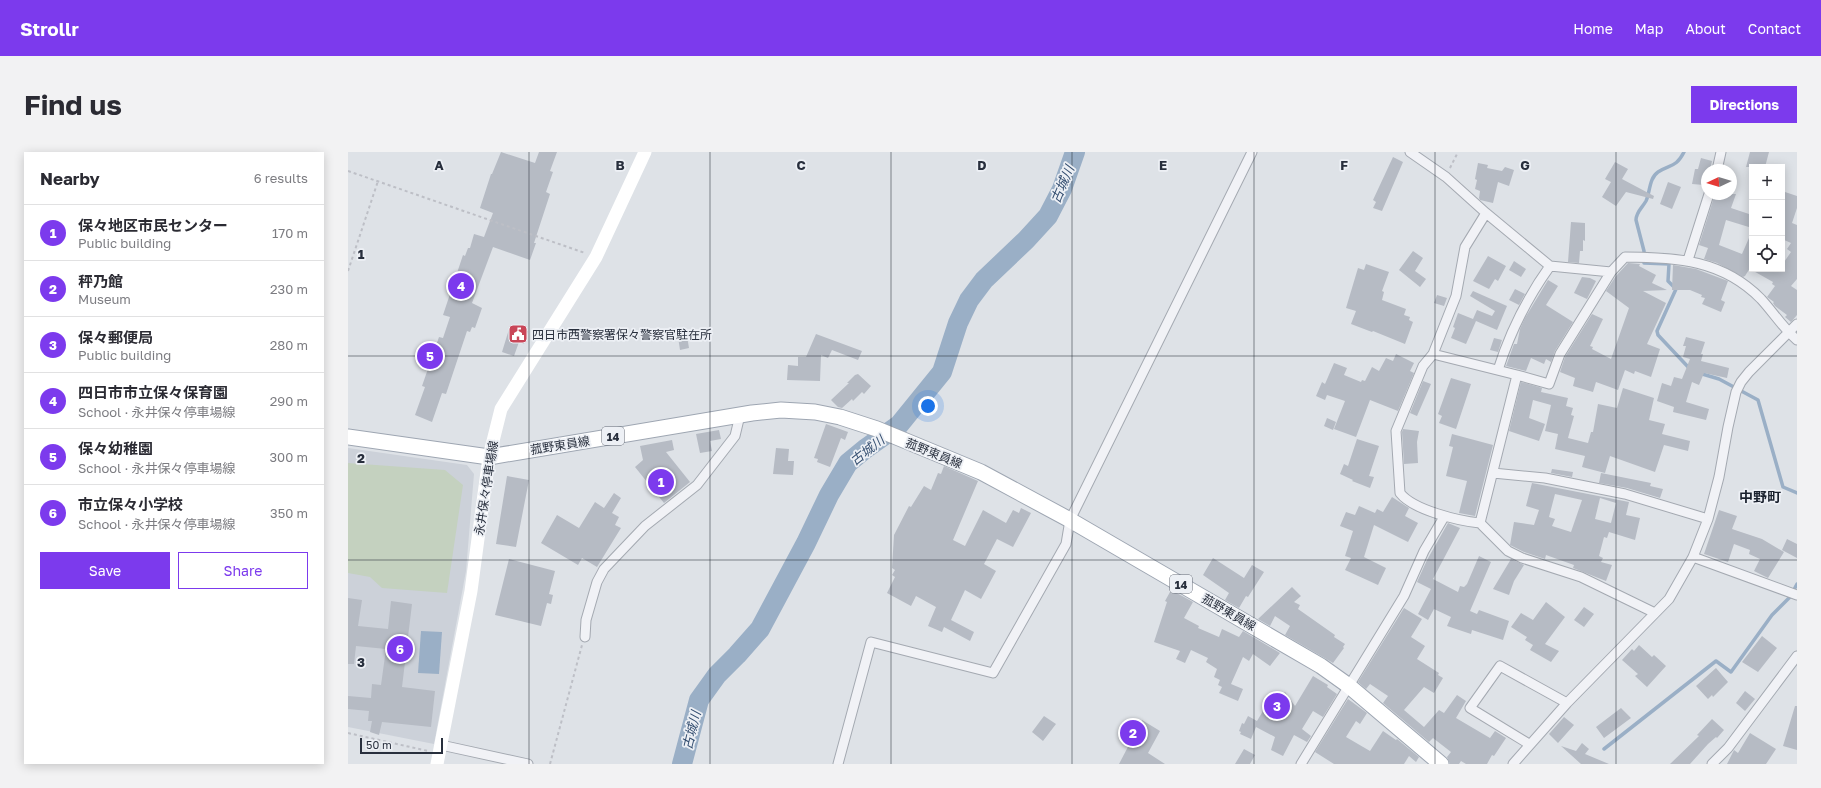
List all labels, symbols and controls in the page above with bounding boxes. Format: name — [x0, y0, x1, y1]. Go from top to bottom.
text: Strollr — [20, 17, 79, 40]
text: Home — [1573, 20, 1613, 37]
text: Map — [1635, 20, 1663, 37]
text: About — [1685, 20, 1726, 37]
text: Contact — [1748, 20, 1801, 37]
button: Directions — [1691, 86, 1797, 123]
text: Find us — [24, 88, 122, 121]
text: A — [434, 157, 444, 173]
text: B — [615, 157, 625, 173]
text: C — [796, 157, 806, 173]
text: D — [977, 157, 987, 173]
text: E — [1159, 157, 1167, 173]
text: F — [1340, 157, 1348, 173]
text: G — [1520, 157, 1530, 173]
water label: 古城川 — [1047, 161, 1078, 205]
north arrow — [1701, 164, 1737, 200]
map controls — [1749, 164, 1785, 272]
button: + — [1749, 164, 1785, 200]
text: Nearby — [40, 168, 100, 189]
text: 6 results — [254, 170, 308, 186]
button: − — [1749, 200, 1785, 236]
text: 保々地区市民センター — [78, 216, 228, 234]
text: 1 — [50, 225, 56, 241]
text: 170 m — [272, 225, 308, 241]
text: Public building — [78, 235, 171, 251]
button: locate — [1749, 236, 1785, 272]
text: 1 — [358, 246, 365, 262]
pin: 4 — [448, 271, 474, 301]
text: 秤乃館 — [78, 272, 123, 290]
text: 2 — [49, 281, 57, 297]
text: 230 m — [270, 281, 308, 297]
text: Museum — [78, 291, 131, 307]
public building icon: 四日市西警察署保々警察官駐在所 — [507, 323, 529, 345]
place label: 四日市西警察署保々警察官駐在所 — [532, 327, 712, 342]
text: 保々郵便局 — [78, 328, 153, 346]
text: 3 — [49, 337, 57, 353]
text: 280 m — [270, 337, 308, 353]
pin: 5 — [417, 341, 443, 371]
text: Public building — [78, 347, 171, 363]
text: 四日市市立保々保育園 — [78, 383, 228, 401]
text: 4 — [49, 393, 57, 409]
text: 290 m — [270, 393, 308, 409]
your location — [918, 396, 938, 416]
text: School · 永井保々停車場線 — [78, 404, 236, 420]
road number: 14 — [602, 427, 624, 445]
water label: 古城川 — [847, 430, 889, 468]
street label: 菰野東員線 — [529, 433, 591, 457]
street label: 菰野東員線 — [903, 435, 965, 471]
text: 保々幼稚園 — [78, 439, 153, 457]
street label: 永井保々停車場線 — [471, 439, 501, 537]
text: 5 — [49, 449, 57, 465]
text: 300 m — [270, 449, 308, 465]
text: 2 — [357, 450, 365, 466]
text: School · 永井保々停車場線 — [78, 460, 236, 476]
pin: 1 — [648, 467, 674, 497]
district label: 中野町 — [1739, 488, 1781, 505]
text: 市立保々小学校 — [78, 495, 183, 513]
text: 6 — [49, 505, 57, 521]
text: 350 m — [270, 505, 308, 521]
text: School · 永井保々停車場線 — [78, 516, 236, 532]
button: Save — [40, 552, 170, 589]
button: Share — [178, 552, 308, 589]
road number: 14 — [1170, 575, 1192, 593]
street label: 菰野東員線 — [1199, 591, 1259, 633]
pin: 6 — [387, 634, 413, 664]
text: 3 — [357, 654, 365, 670]
pin: 3 — [1264, 691, 1290, 721]
water label: 古城川 — [679, 707, 704, 751]
pin: 2 — [1120, 718, 1146, 748]
scale bar — [360, 736, 443, 755]
text: 50 m — [366, 738, 392, 751]

